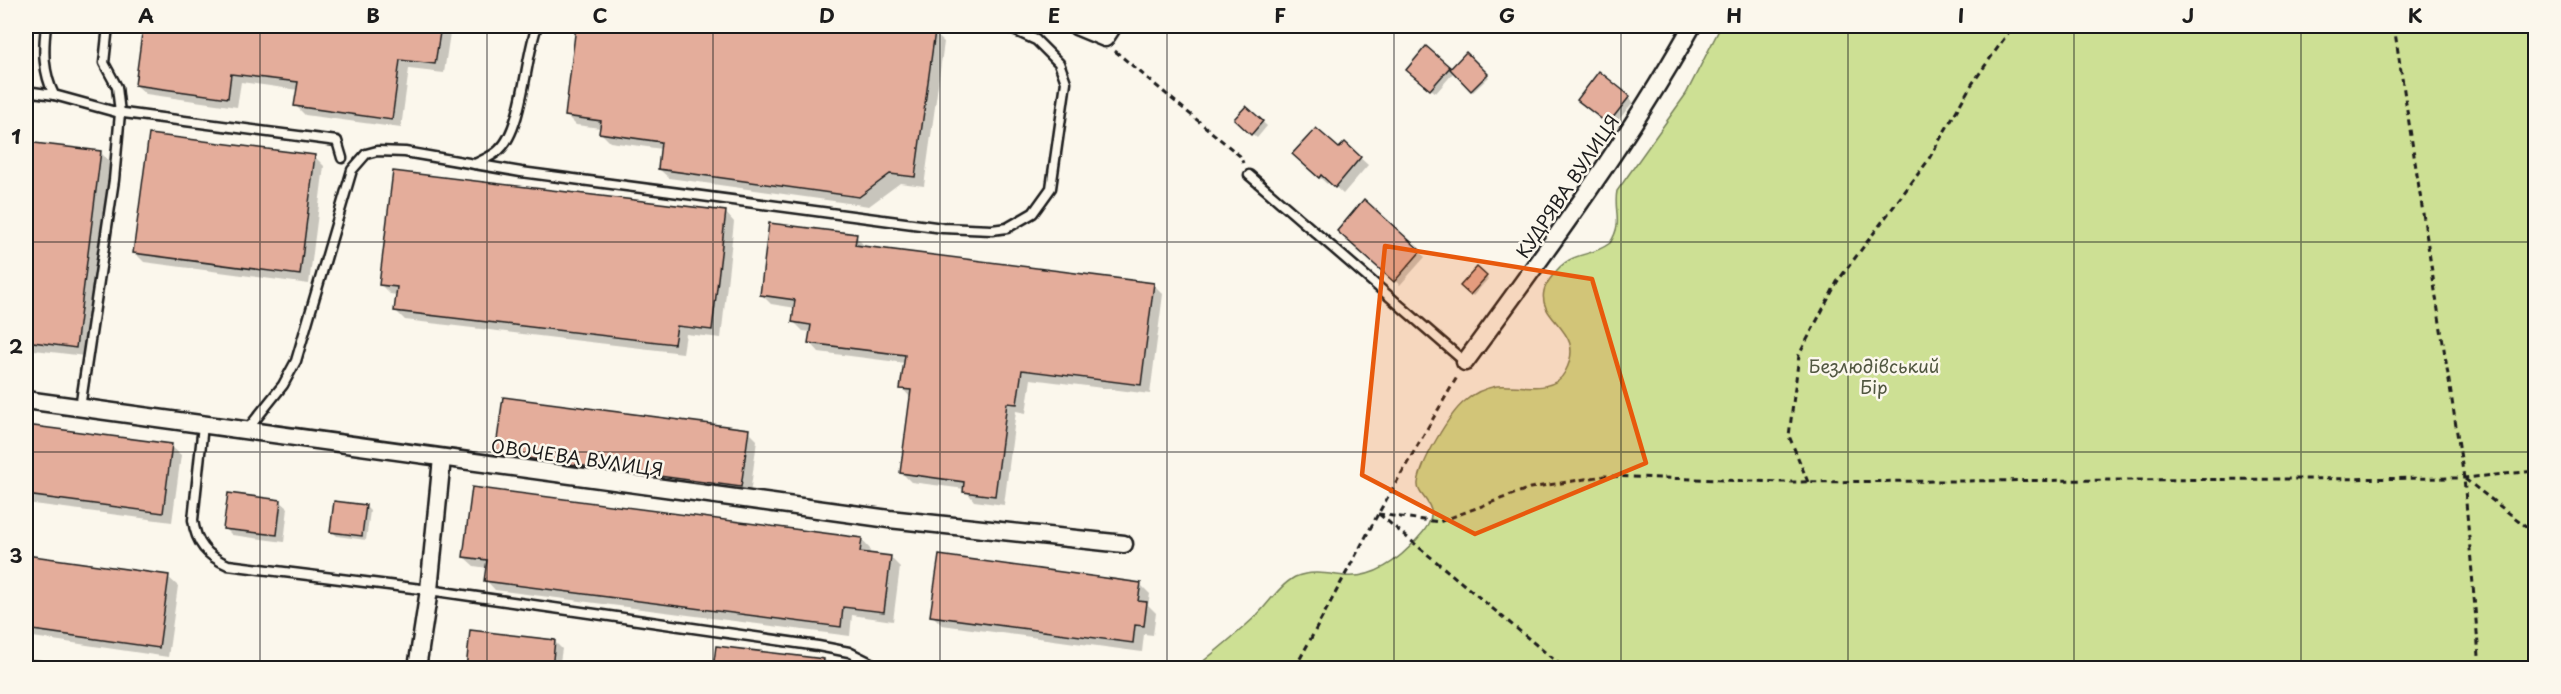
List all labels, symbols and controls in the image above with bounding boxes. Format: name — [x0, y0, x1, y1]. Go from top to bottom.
text: A — [138, 0, 154, 30]
text: B — [366, 0, 380, 30]
text: C — [592, 0, 608, 30]
text: D — [819, 0, 835, 30]
text: E — [1048, 0, 1060, 30]
text: F — [1274, 0, 1286, 30]
text: G — [1499, 0, 1515, 30]
text: H — [1726, 0, 1742, 30]
text: I — [1958, 0, 1964, 30]
text: J — [2182, 0, 2194, 30]
text: K — [2408, 0, 2423, 30]
street label: КУДРЯВА ВУЛИЦЯ — [1509, 109, 1625, 263]
text: 1 — [11, 121, 21, 151]
text: 2 — [9, 331, 23, 361]
park label: Безлюдівський Бір — [1809, 352, 1939, 400]
street label: ОВОЧЕВА ВУЛИЦЯ — [489, 432, 665, 482]
text: 3 — [9, 540, 23, 570]

